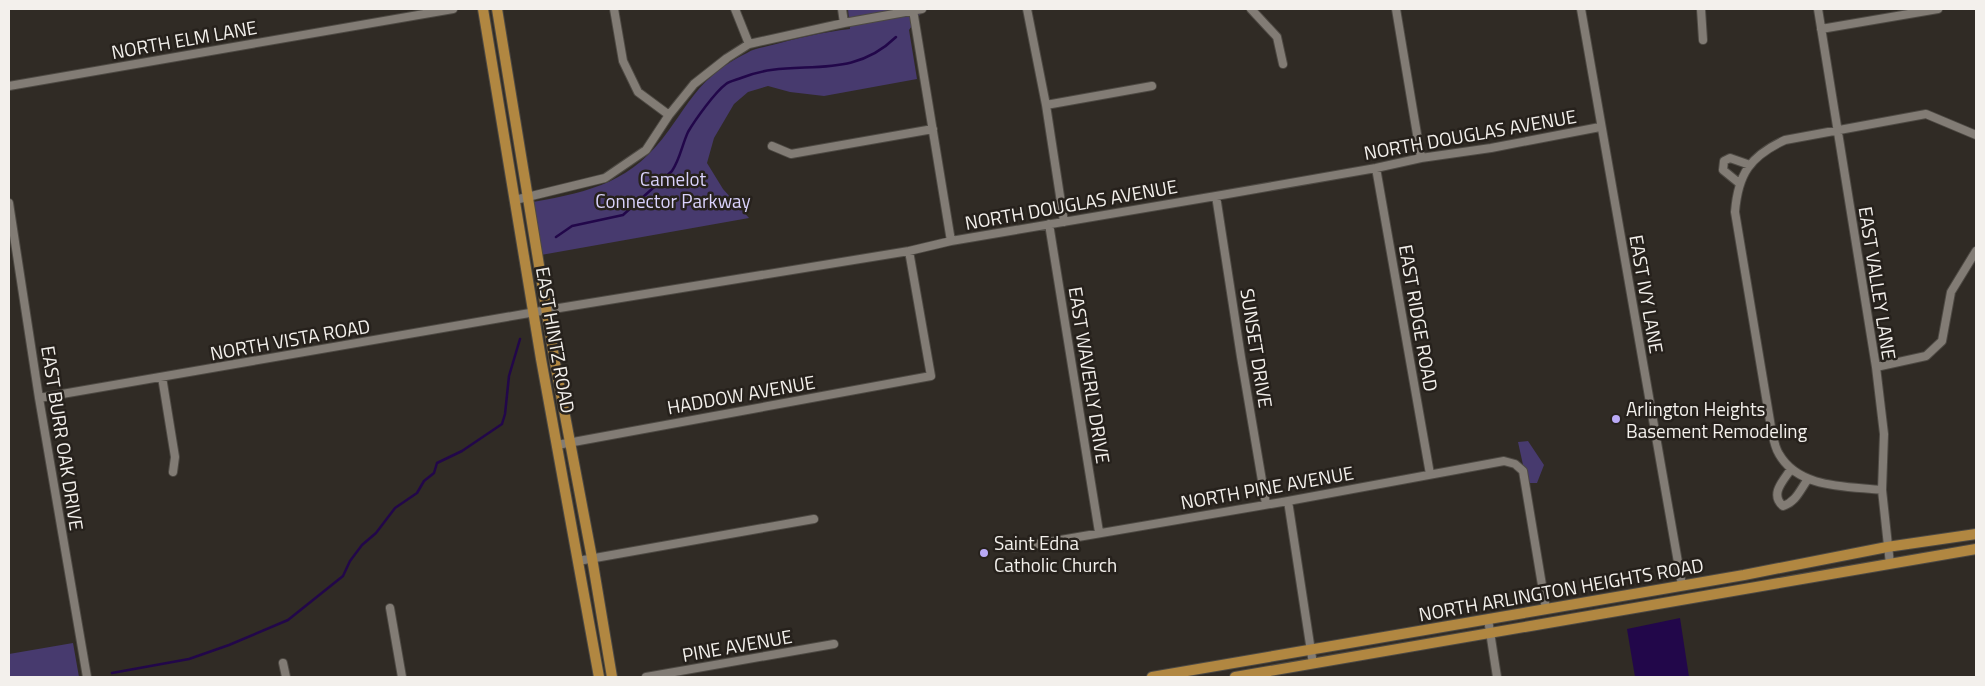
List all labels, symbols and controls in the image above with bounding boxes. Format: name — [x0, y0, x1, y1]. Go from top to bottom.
street label: NORTH ELM LANE — [109, 12, 259, 66]
street label: NORTH DOUGLAS AVENUE — [1361, 101, 1579, 167]
park label: Camelot Connector Parkway — [595, 164, 751, 215]
street label: NORTH DOUGLAS AVENUE — [962, 171, 1180, 237]
street label: EAST VALLEY LANE — [1852, 204, 1904, 362]
street label: EAST IVY LANE — [1622, 232, 1672, 356]
street label: EAST RIDGE ROAD — [1392, 242, 1446, 394]
street label: EAST HINTZ ROAD — [529, 264, 583, 416]
street label: EAST WAVERLY DRIVE — [1062, 284, 1118, 466]
street label: SUNSET DRIVE — [1233, 286, 1281, 410]
street label: NORTH VISTA ROAD — [208, 311, 372, 367]
street label: EAST BURR OAK DRIVE — [34, 344, 92, 532]
street label: HADDOW AVENUE — [665, 367, 817, 421]
place label: Arlington Heights Basement Remodeling — [1626, 394, 1808, 445]
marker: Arlington Heights Basement Remodeling — [1610, 413, 1622, 425]
street label: NORTH PINE AVENUE — [1178, 457, 1356, 517]
place label: Saint Edna Catholic Church — [994, 528, 1117, 579]
marker: Saint Edna Catholic Church — [978, 547, 990, 559]
street label: NORTH ARLINGTON HEIGHTS ROAD — [1416, 550, 1706, 628]
street label: PINE AVENUE — [680, 621, 794, 669]

